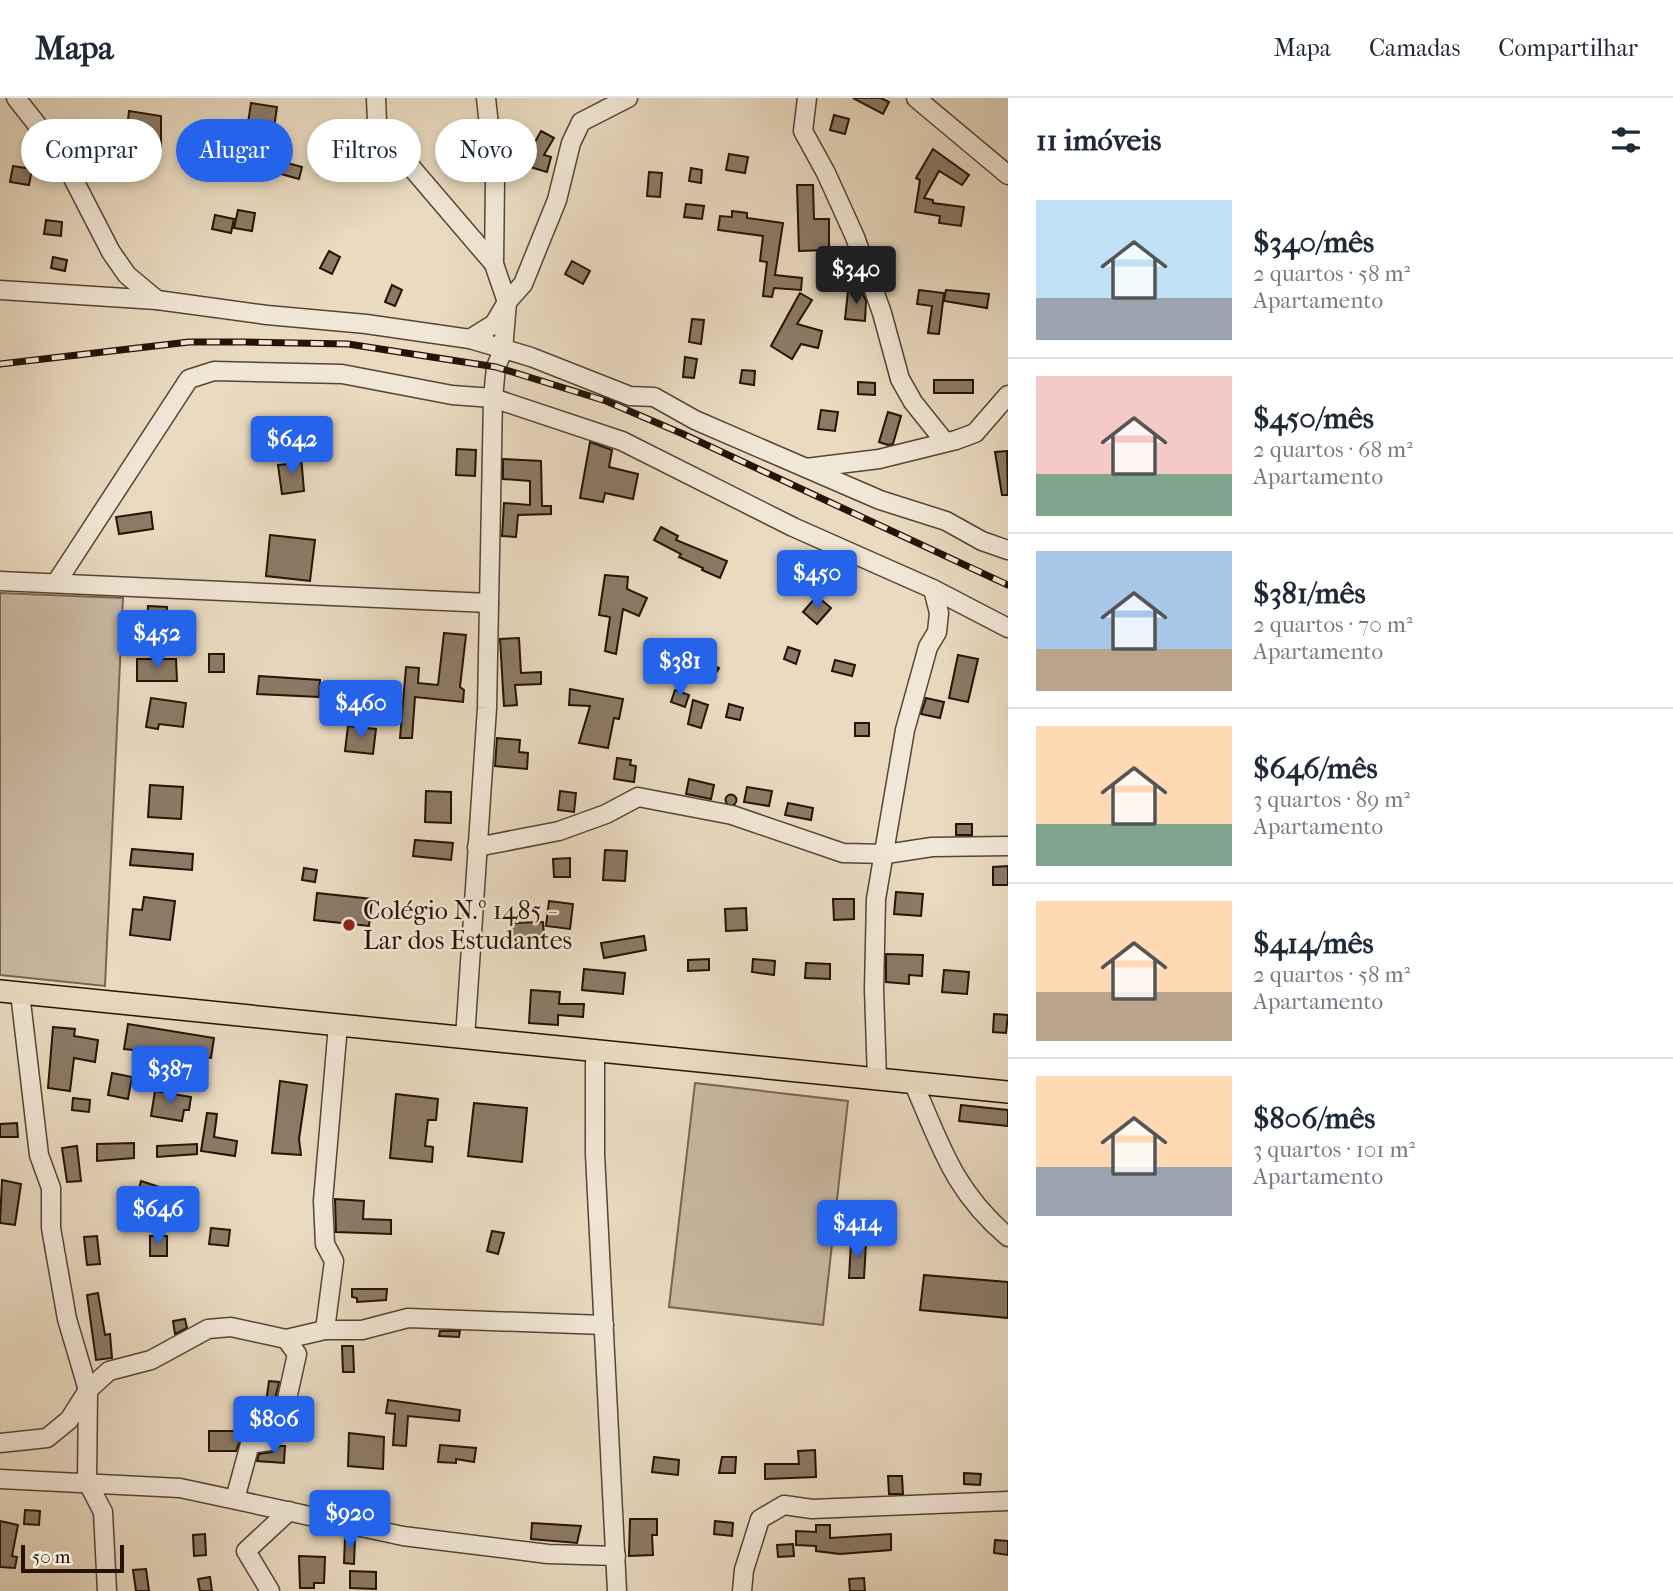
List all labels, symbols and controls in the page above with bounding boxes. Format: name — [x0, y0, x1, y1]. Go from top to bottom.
text: Mapa — [35, 29, 114, 68]
text: Mapa — [1274, 34, 1331, 62]
text: Camadas — [1369, 34, 1460, 62]
text: Compartilhar — [1498, 34, 1638, 62]
chip: Comprar — [21, 119, 162, 182]
chip: Alugar — [176, 119, 293, 182]
chip: Filtros — [307, 119, 421, 182]
chip: Novo — [435, 119, 537, 182]
icon: filters — [1607, 121, 1645, 159]
text: 11 imóveis — [1036, 123, 1161, 158]
text: $340/mês — [1253, 225, 1374, 260]
icon: home — [1092, 228, 1176, 312]
pin: $340 — [815, 246, 897, 306]
text: $340 — [832, 255, 880, 282]
text: 2 quartos · 58 m² — [1253, 260, 1410, 287]
text: Apartamento — [1253, 287, 1383, 314]
text: $450/mês — [1253, 401, 1374, 436]
icon: home — [1092, 404, 1176, 488]
pin: $642 — [251, 416, 333, 476]
text: $642 — [267, 425, 317, 452]
text: 2 quartos · 68 m² — [1253, 436, 1413, 463]
text: Apartamento — [1253, 463, 1383, 490]
pin: $450 — [776, 550, 858, 610]
text: $450 — [793, 559, 841, 586]
text: $381/mês — [1253, 576, 1366, 611]
icon: home — [1092, 579, 1176, 663]
pin: $452 — [116, 610, 198, 670]
text: 2 quartos · 70 m² — [1253, 611, 1412, 638]
text: $452 — [133, 619, 181, 646]
pin: $381 — [639, 638, 721, 698]
text: Apartamento — [1253, 638, 1383, 665]
text: $381 — [659, 647, 701, 674]
pin: $460 — [320, 680, 402, 740]
text: $460 — [335, 689, 387, 716]
text: $646/mês — [1253, 751, 1378, 786]
icon: home — [1092, 754, 1176, 838]
text: 3 quartos · 89 m² — [1253, 786, 1410, 813]
text: Apartamento — [1253, 813, 1383, 840]
place label: Colégio N.º 1485 - Lar dos Estudantes — [363, 895, 572, 956]
marker: Colégio N.º 1485 - Lar dos Estudantes — [341, 917, 357, 933]
text: $414/mês — [1253, 926, 1374, 961]
icon: home — [1092, 929, 1176, 1013]
text: 2 quartos · 58 m² — [1253, 961, 1410, 988]
text: Apartamento — [1253, 988, 1383, 1015]
pin: $387 — [129, 1046, 211, 1106]
text: $387 — [148, 1055, 192, 1082]
text: $806/mês — [1253, 1101, 1375, 1136]
icon: home — [1092, 1104, 1176, 1188]
text: 3 quartos · 101 m² — [1253, 1136, 1415, 1163]
text: Apartamento — [1253, 1163, 1383, 1190]
pin: $646 — [117, 1186, 199, 1246]
text: $646 — [132, 1195, 184, 1222]
pin: $414 — [816, 1200, 898, 1260]
text: $414 — [833, 1209, 881, 1236]
pin: $806 — [233, 1396, 315, 1456]
text: $806 — [249, 1405, 299, 1432]
pin: $920 — [309, 1490, 391, 1550]
text: $920 — [325, 1499, 375, 1526]
scale bar — [21, 1542, 124, 1574]
text: 50 m — [32, 1546, 71, 1568]

